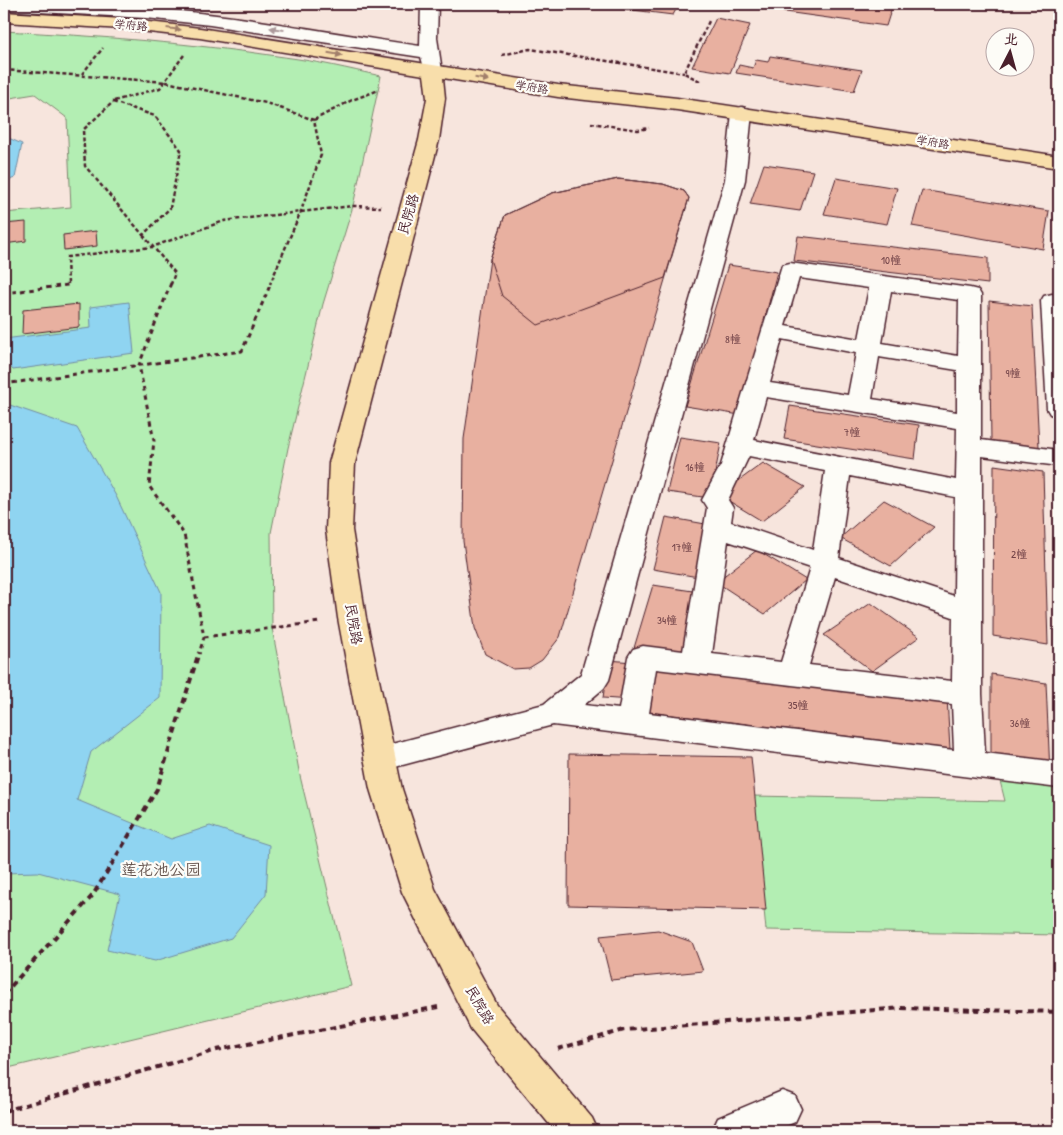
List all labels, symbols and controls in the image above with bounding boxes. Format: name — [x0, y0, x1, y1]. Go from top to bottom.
street label: 学府路 — [114, 17, 148, 33]
one-way arrow — [167, 25, 183, 33]
one-way arrow — [269, 25, 285, 33]
north arrow — [986, 28, 1036, 78]
text: 北 — [1003, 28, 1019, 49]
one-way arrow — [327, 51, 343, 59]
one-way arrow — [474, 75, 490, 83]
street label: 学府路 — [515, 78, 549, 96]
street label: 学府路 — [916, 133, 950, 151]
street label: 民院路 — [393, 191, 422, 237]
house number: 10幢 — [881, 253, 902, 267]
house number: 8幢 — [725, 332, 742, 346]
house number: 9幢 — [1005, 366, 1022, 380]
house number: 7幢 — [844, 425, 861, 439]
house number: 16幢 — [685, 460, 706, 474]
house number: 17幢 — [672, 540, 693, 554]
house number: 2幢 — [1011, 547, 1028, 561]
street label: 民院路 — [341, 602, 367, 646]
house number: 34幢 — [657, 613, 678, 627]
house number: 35幢 — [788, 698, 809, 712]
house number: 36幢 — [1010, 716, 1031, 730]
park label: 莲花池公园 — [121, 858, 201, 880]
street label: 民院路 — [462, 982, 499, 1028]

